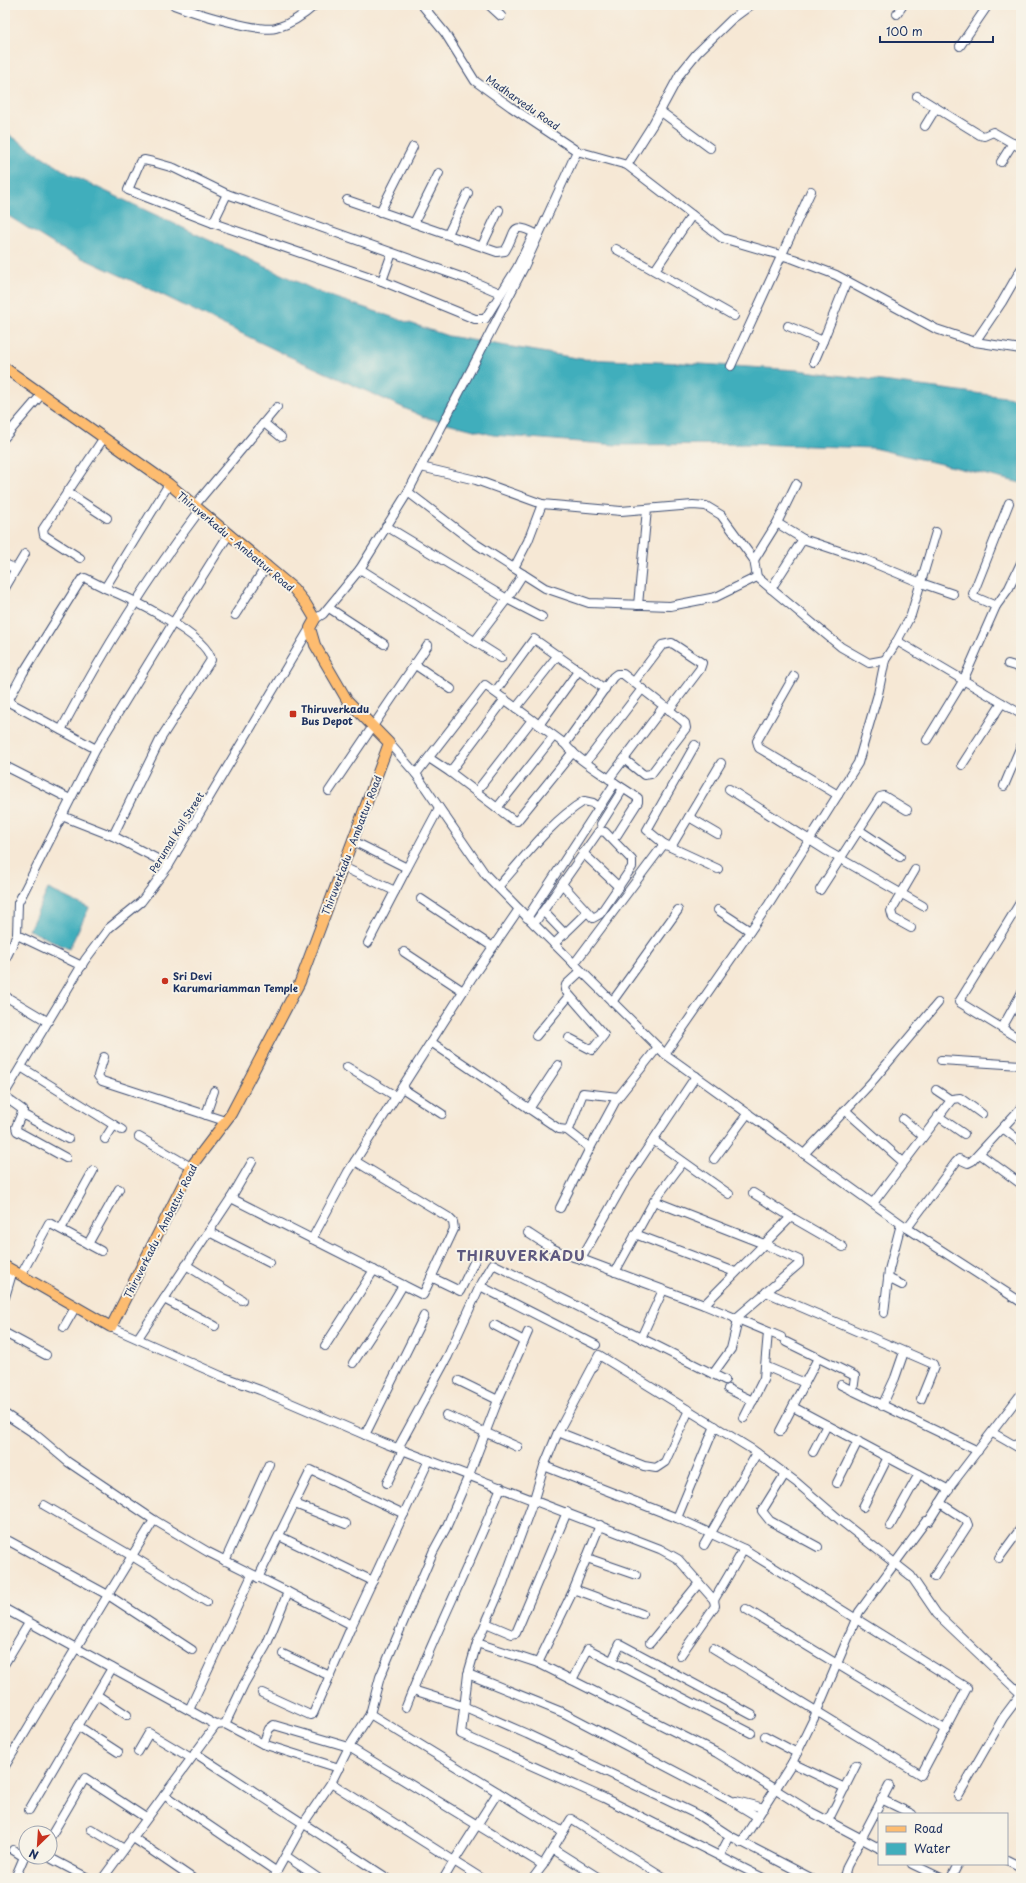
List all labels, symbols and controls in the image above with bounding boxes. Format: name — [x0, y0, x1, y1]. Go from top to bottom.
scale bar — [880, 18, 993, 44]
text: 100 m — [886, 22, 923, 40]
street label: Madharvedu Road — [483, 71, 563, 133]
street label: Thiruverkadu - Ambattur Road — [174, 487, 298, 595]
place label: Thiruverkadu Bus Depot — [301, 701, 369, 728]
marker: Thiruverkadu Bus Depot — [288, 709, 298, 719]
street label: Thiruverkadu - Ambattur Road — [317, 773, 385, 917]
street label: Perumal Koil Street — [145, 789, 207, 875]
place label: Sri Devi Karumariamman Temple — [173, 968, 298, 995]
marker: Sri Devi Karumariamman Temple — [160, 976, 170, 986]
street label: Thiruverkadu - Ambattur Road — [120, 1161, 200, 1301]
district label: THIRUVERKADU — [456, 1245, 586, 1266]
legend — [878, 1813, 1008, 1865]
text: Road — [914, 1819, 943, 1837]
north arrow — [18, 1825, 58, 1865]
text: Water — [914, 1839, 951, 1857]
text: N — [26, 1845, 41, 1864]

